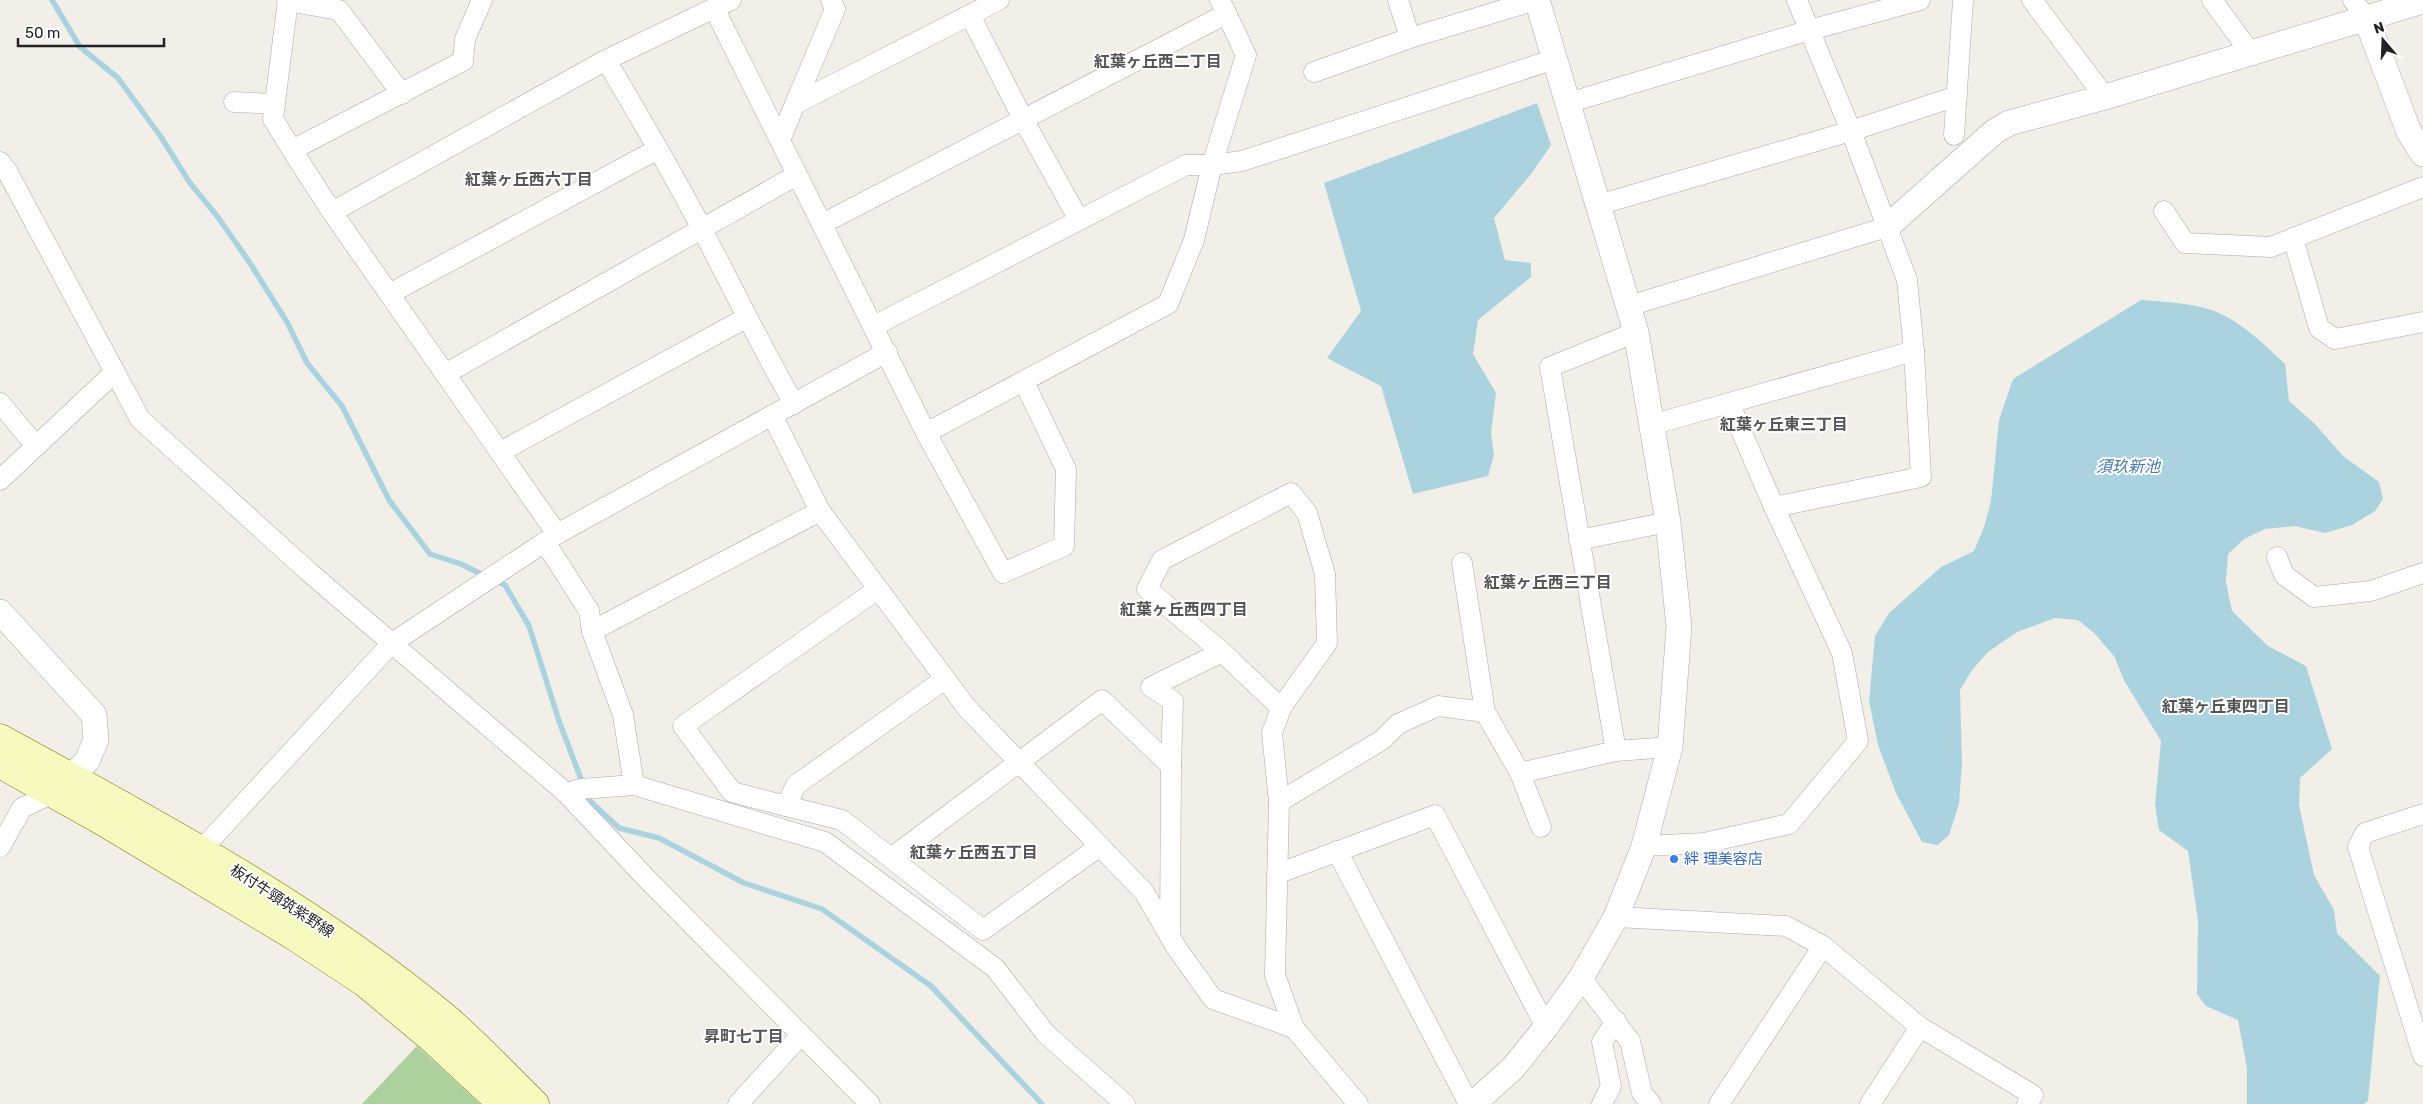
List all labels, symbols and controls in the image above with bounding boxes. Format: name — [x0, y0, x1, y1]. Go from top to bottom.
scale bar — [18, 15, 164, 47]
north arrow — [2358, 15, 2408, 65]
text: N — [2371, 19, 2386, 38]
text: 50 m — [25, 24, 60, 42]
district label: 紅葉ヶ丘西二丁目 — [1094, 52, 1222, 71]
district label: 紅葉ヶ丘西六丁目 — [465, 170, 593, 189]
district label: 紅葉ヶ丘東三丁目 — [1720, 415, 1848, 434]
water label: 須玖新池 — [2096, 457, 2162, 476]
district label: 紅葉ヶ丘西三丁目 — [1484, 573, 1612, 592]
district label: 紅葉ヶ丘西四丁目 — [1120, 600, 1248, 619]
district label: 紅葉ヶ丘東四丁目 — [2162, 697, 2290, 716]
district label: 紅葉ヶ丘西五丁目 — [910, 843, 1038, 862]
place label: 絆 理美容店 — [1684, 850, 1763, 868]
marker: 絆 理美容店 — [1668, 853, 1680, 865]
street label: 板付牛頸筑紫野線 — [227, 861, 337, 941]
district label: 昇町七丁目 — [704, 1027, 784, 1046]

